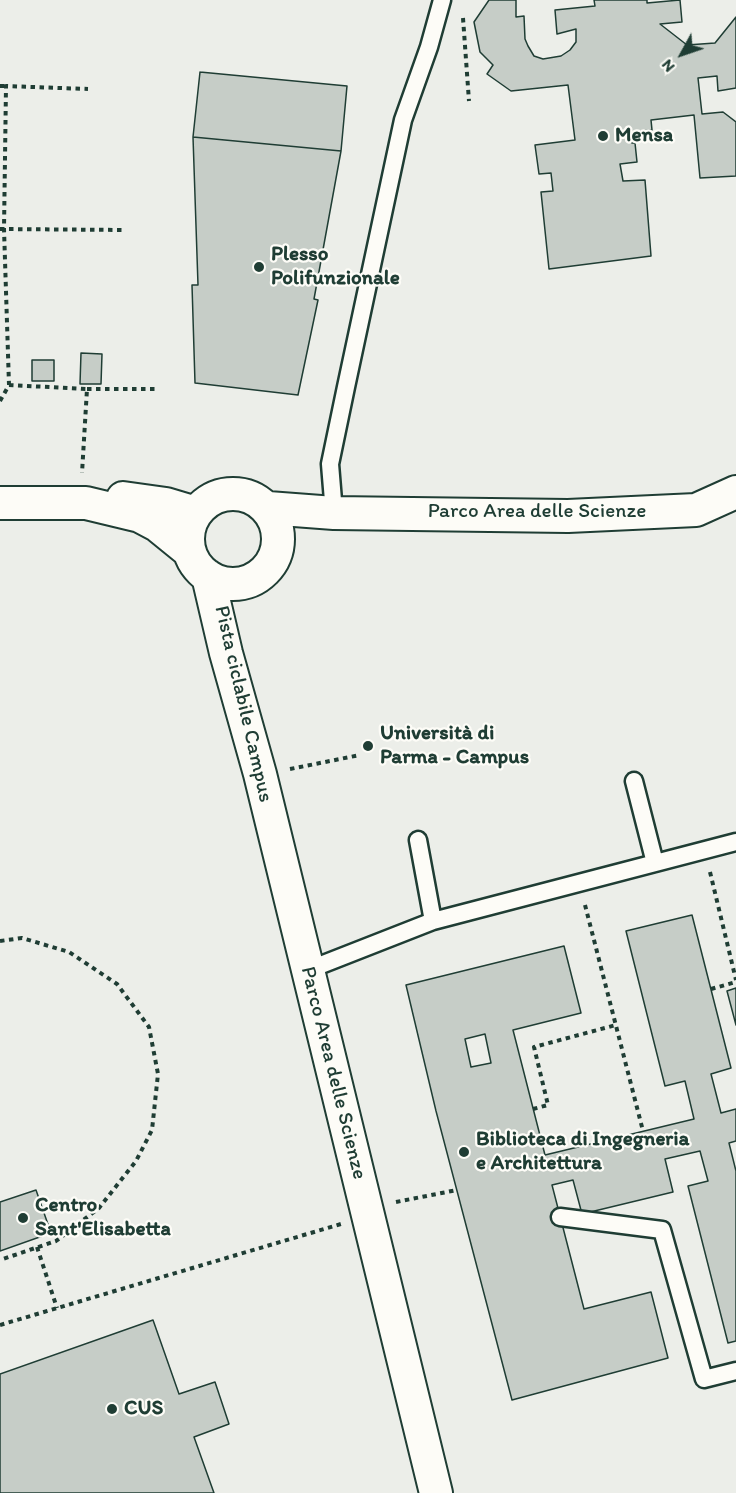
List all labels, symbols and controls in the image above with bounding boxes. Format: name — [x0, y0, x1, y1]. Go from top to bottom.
north arrow — [652, 24, 712, 84]
text: N — [657, 56, 679, 76]
place label: Mensa — [615, 123, 673, 149]
marker: Mensa — [596, 129, 610, 143]
place label: Plesso Polifunzionale — [271, 242, 400, 292]
marker: Plesso Polifunzionale — [252, 260, 266, 274]
street label: Parco Area delle Scienze — [428, 499, 646, 525]
street label: Pista ciclabile Campus — [208, 603, 278, 805]
place label: Università di Parma - Campus — [380, 721, 529, 771]
marker: Università di Parma - Campus — [361, 739, 375, 753]
street label: Parco Area delle Scienze — [294, 964, 372, 1182]
place label: Biblioteca di Ingegneria e Architettura — [476, 1127, 690, 1177]
marker: Biblioteca di Ingegneria e Architettura — [457, 1145, 471, 1159]
place label: Centro Sant'Elisabetta — [35, 1193, 171, 1243]
marker: Centro Sant'Elisabetta — [16, 1211, 30, 1225]
place label: CUS — [124, 1396, 163, 1422]
marker: CUS — [105, 1402, 119, 1416]

